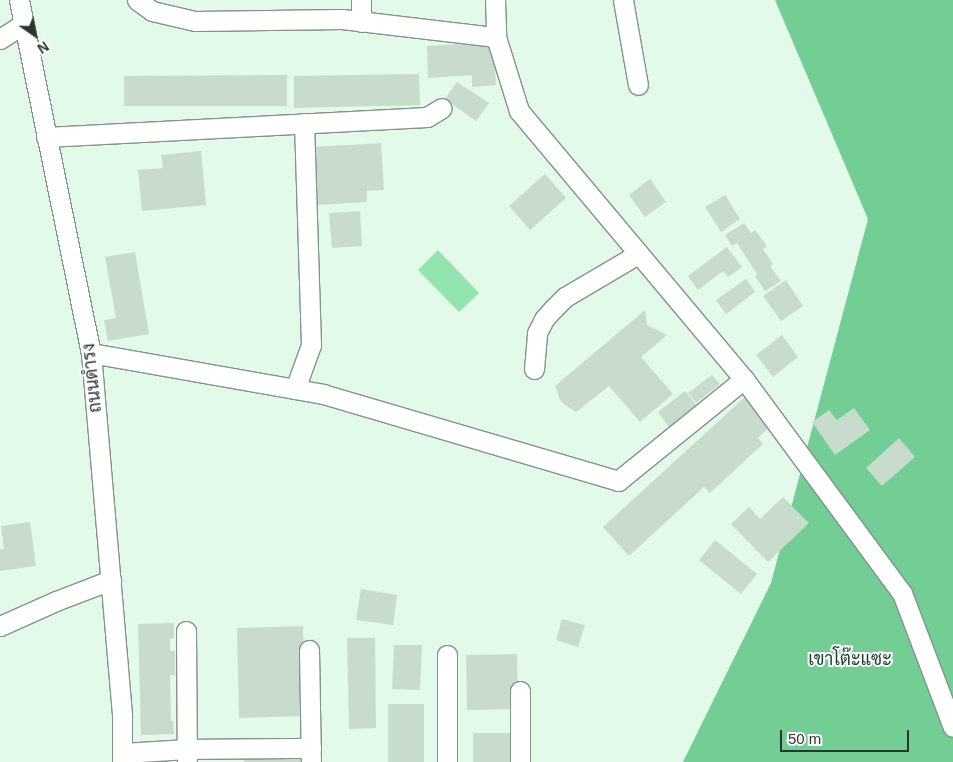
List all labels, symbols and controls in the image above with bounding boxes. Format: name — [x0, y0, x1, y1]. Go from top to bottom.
north arrow — [10, 10, 60, 60]
text: N — [35, 38, 52, 57]
street label: ถนนดำรง — [78, 342, 106, 414]
park label: เขาโต๊ะแซะ — [808, 648, 892, 670]
scale bar — [783, 720, 912, 752]
text: 50 m — [788, 730, 821, 747]

